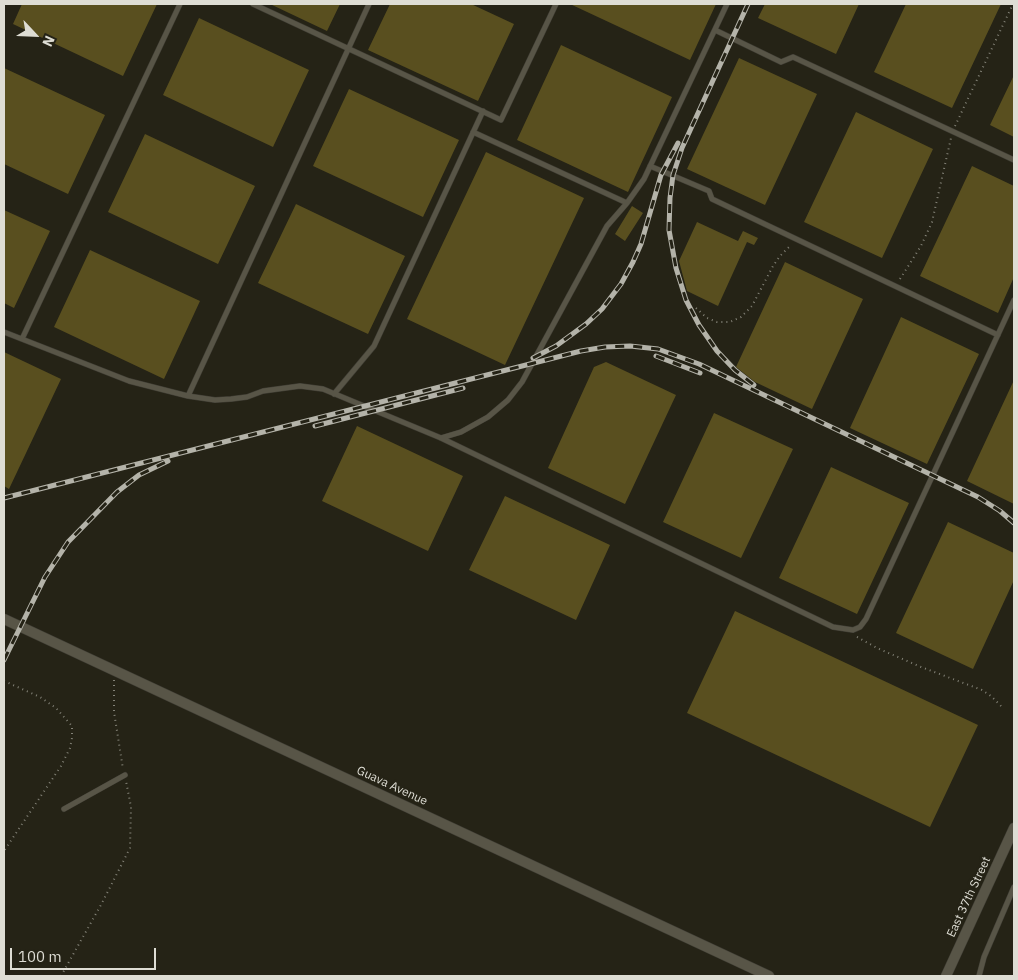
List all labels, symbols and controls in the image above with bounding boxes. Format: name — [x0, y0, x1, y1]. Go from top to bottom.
north arrow — [10, 10, 60, 60]
text: N — [38, 33, 59, 50]
street label: Guava Avenue — [354, 763, 430, 809]
street label: East 37th Street — [944, 854, 994, 940]
scale bar — [12, 938, 159, 970]
text: 100 m — [18, 947, 62, 966]

